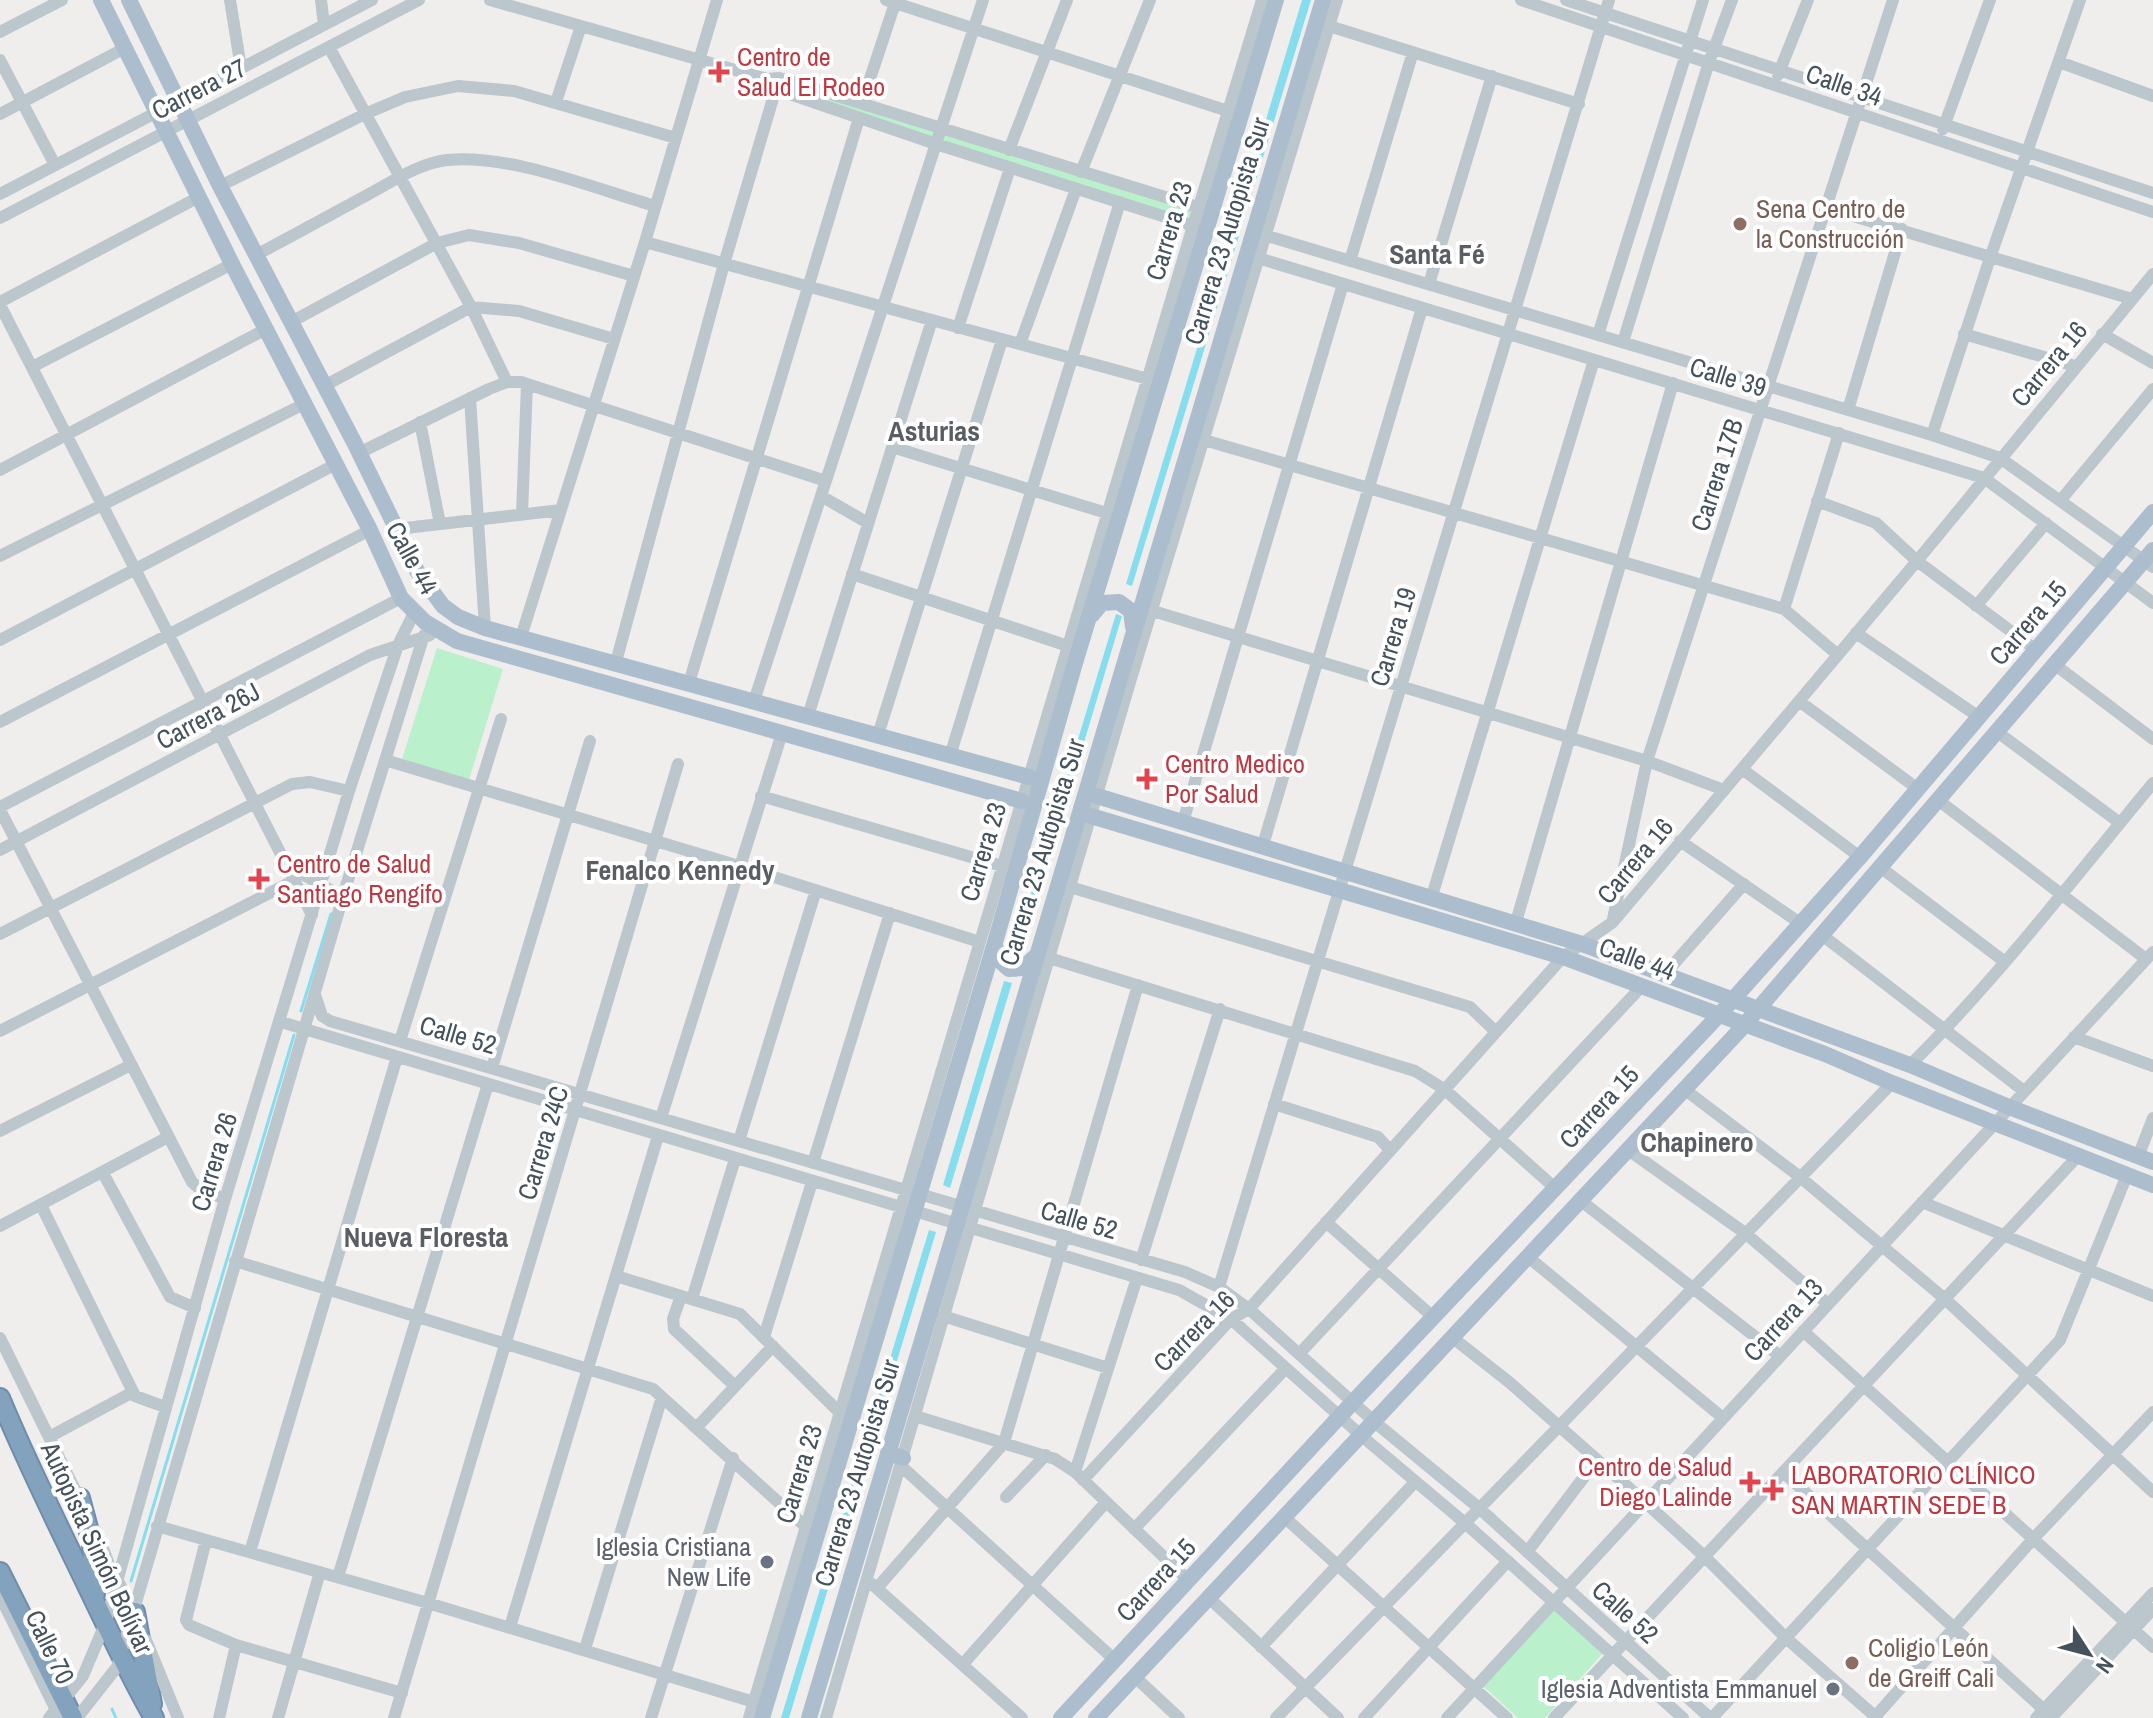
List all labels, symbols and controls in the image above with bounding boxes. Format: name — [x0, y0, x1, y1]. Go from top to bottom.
place label: Centro de Salud El Rodeo — [737, 39, 885, 104]
street label: Carrera 27 — [145, 50, 252, 127]
street label: Calle 34 — [1801, 55, 1887, 114]
marker: Centro de Salud El Rodeo — [708, 61, 730, 83]
street label: Carrera 23 Autopista Sur — [1175, 113, 1278, 349]
street label: Carrera 23 — [1137, 177, 1200, 285]
place label: Sena Centro de la Construcción — [1756, 191, 1905, 256]
marker: Sena Centro de la Construcción — [1731, 215, 1749, 233]
district label: Santa Fé — [1389, 235, 1485, 273]
street label: Carrera 16 — [2002, 313, 2095, 414]
street label: Calle 39 — [1686, 348, 1771, 405]
district label: Asturias — [888, 412, 980, 450]
street label: Carrera 17B — [1682, 414, 1751, 535]
street label: Calle 44 — [378, 515, 447, 601]
street label: Carrera 15 — [1981, 573, 2074, 673]
street label: Carrera 19 — [1361, 583, 1424, 691]
street label: Carrera 26J — [150, 674, 266, 757]
street label: Carrera 23 Autopista Sur — [990, 734, 1093, 970]
place label: Centro Medico Por Salud — [1165, 746, 1305, 811]
marker: Centro Medico Por Salud — [1136, 768, 1158, 790]
street label: Carrera 23 — [951, 798, 1014, 906]
street label: Carrera 16 — [1588, 810, 1681, 911]
place label: Centro de Salud Santiago Rengifo — [277, 846, 443, 911]
district label: Fenalco Kennedy — [585, 851, 775, 889]
marker: Centro de Salud Santiago Rengifo — [248, 868, 270, 890]
street label: Calle 44 — [1594, 929, 1680, 988]
street label: Calle 52 — [416, 1007, 501, 1062]
street label: Carrera 15 — [1551, 1057, 1646, 1156]
street label: Carrera 24C — [509, 1082, 576, 1204]
street label: Carrera 26 — [182, 1108, 245, 1216]
district label: Chapinero — [1640, 1123, 1754, 1161]
street label: Calle 52 — [1037, 1192, 1122, 1247]
district label: Nueva Floresta — [344, 1218, 509, 1256]
street label: Carrera 13 — [1735, 1270, 1830, 1369]
street label: Carrera 16 — [1145, 1282, 1242, 1379]
street label: Carrera 23 Autopista Sur — [805, 1355, 908, 1591]
street label: Carrera 23 — [767, 1420, 830, 1528]
street label: Autopista Simón Bolívar — [33, 1435, 162, 1659]
place label: Centro de Salud Diego Lalinde — [1578, 1449, 1732, 1514]
place label: LABORATORIO CLÍNICO SAN MARTIN SEDE B — [1791, 1457, 2036, 1522]
marker: Centro de Salud Diego Lalinde — [1739, 1471, 1761, 1493]
marker: LABORATORIO CLÍNICO SAN MARTIN SEDE B — [1762, 1479, 1784, 1501]
place label: Iglesia Cristiana New Life — [596, 1529, 751, 1594]
street label: Carrera 15 — [1108, 1530, 1203, 1629]
marker: Iglesia Cristiana New Life — [758, 1553, 776, 1571]
street label: Calle 52 — [1585, 1572, 1666, 1651]
street label: Calle 70 — [18, 1604, 83, 1690]
north arrow — [2049, 1614, 2129, 1694]
place label: Coligio León de Greiff Cali — [1868, 1630, 1994, 1695]
text: N — [2089, 1652, 2121, 1680]
marker: Coligio León de Greiff Cali — [1843, 1654, 1861, 1672]
place label: Iglesia Adventista Emmanuel — [1541, 1671, 1817, 1706]
marker: Iglesia Adventista Emmanuel — [1824, 1680, 1842, 1698]

